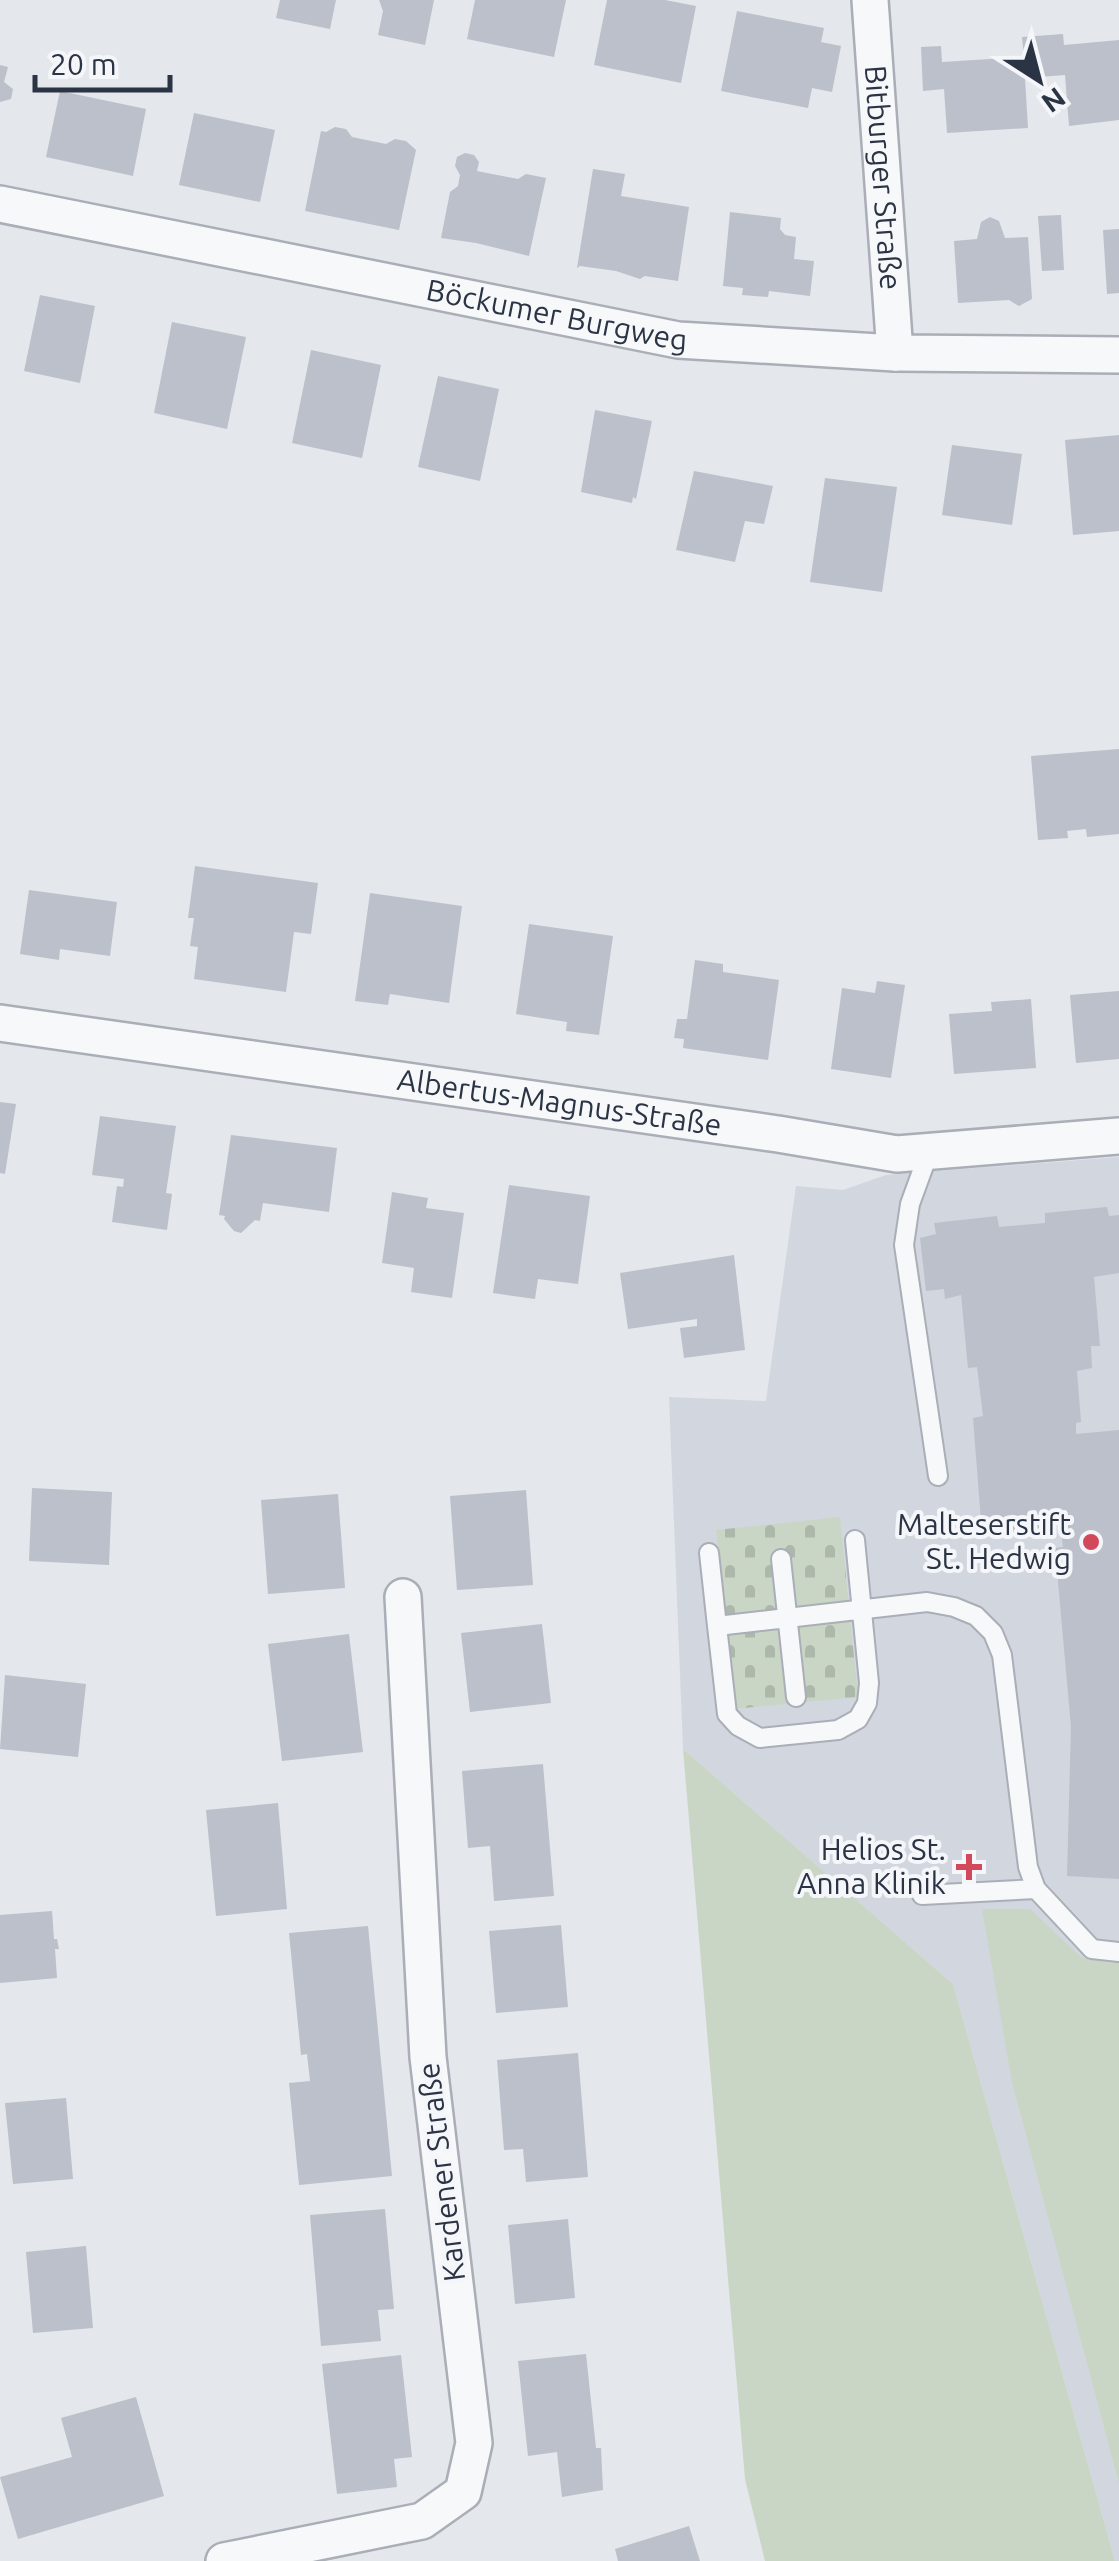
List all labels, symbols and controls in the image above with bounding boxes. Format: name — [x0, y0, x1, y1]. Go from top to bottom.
scale bar — [35, 30, 170, 92]
north arrow — [989, 30, 1089, 130]
text: 20 m — [50, 47, 117, 81]
street label: Bitburger Straße — [859, 64, 908, 291]
text: N — [1036, 82, 1072, 119]
street label: Böckumer Burgweg — [424, 272, 688, 357]
street label: Albertus-Magnus-Straße — [395, 1062, 724, 1142]
place label: Malteserstift St. Hedwig — [897, 1507, 1071, 1575]
marker: Malteserstift St. Hedwig — [1080, 1531, 1102, 1553]
place label: Helios St. Anna Klinik — [797, 1832, 946, 1900]
marker: Helios St. Anna Klinik — [956, 1854, 982, 1880]
street label: Kardener Straße — [411, 2061, 471, 2283]

